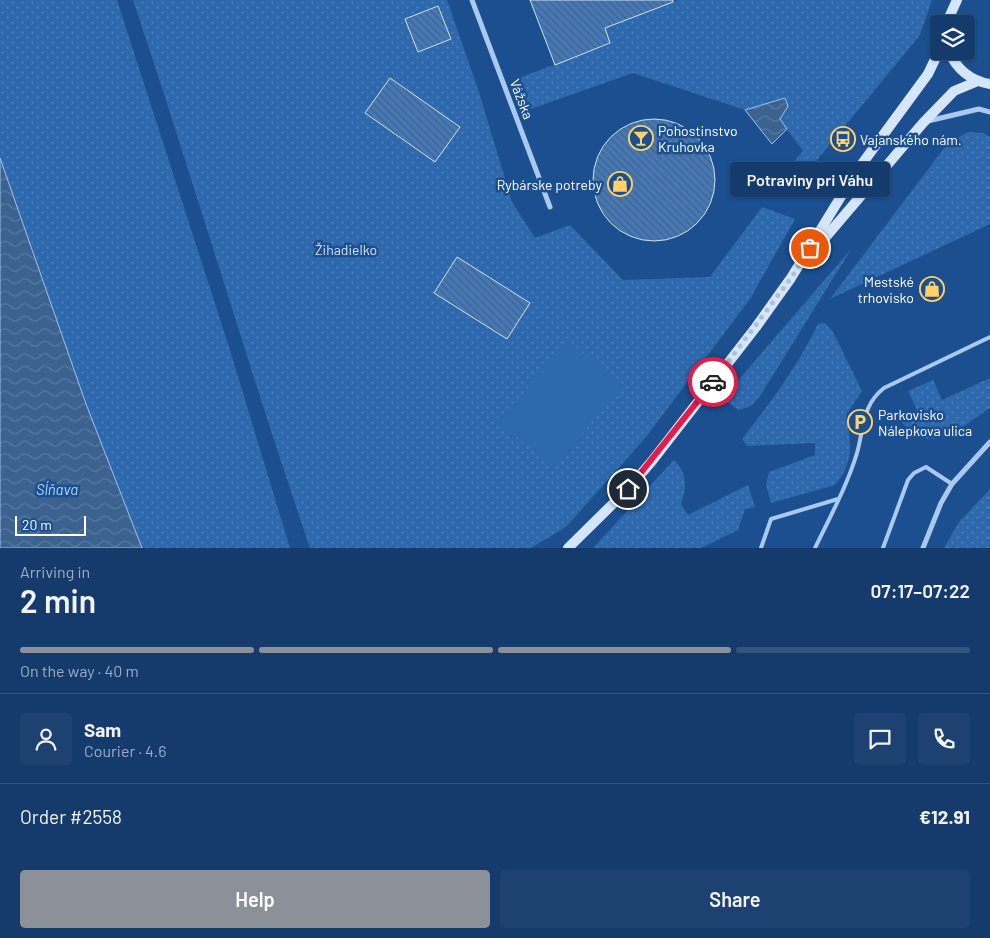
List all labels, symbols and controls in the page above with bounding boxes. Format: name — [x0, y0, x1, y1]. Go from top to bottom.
map controls — [930, 15, 975, 60]
button: layers — [930, 15, 975, 60]
street label: Vážska — [507, 76, 537, 122]
place label: Pohostinstvo Kruhovka — [658, 122, 738, 155]
bar icon: Pohostinstvo Kruhovka — [628, 125, 654, 151]
bus stop icon: Vajanského nám. — [830, 126, 856, 152]
place label: Vajanského nám. — [860, 131, 962, 148]
callout: Potraviny pri Váhu — [730, 163, 890, 198]
text: Potraviny pri Váhu — [747, 170, 873, 189]
shop icon: Rybárske potreby — [607, 171, 633, 197]
place label: Rybárske potreby — [497, 176, 603, 193]
pin — [789, 227, 831, 269]
icon: bag — [796, 234, 824, 262]
park label: Žihadielko — [315, 241, 377, 258]
place label: Mestské trhovisko — [858, 273, 914, 306]
shop icon: Mestské trhovisko — [919, 276, 945, 302]
courier — [688, 357, 738, 407]
icon: car — [699, 368, 727, 396]
place label: Parkovisko Nálepkova ulica — [878, 406, 972, 439]
parking icon: Parkovisko Nálepkova ulica — [847, 409, 873, 435]
pin — [607, 468, 649, 510]
icon: home — [614, 475, 642, 503]
water label: Sĺňava — [36, 480, 78, 498]
scale bar — [15, 513, 86, 536]
text: 20 m — [22, 516, 52, 533]
text: Arriving in — [20, 562, 90, 581]
text: 07:17–07:22 — [871, 579, 970, 602]
text: 2 min — [20, 581, 96, 619]
text: On the way · 40 m — [20, 661, 139, 680]
button: person — [20, 713, 72, 765]
button: chat — [854, 713, 906, 765]
button: phone — [918, 713, 970, 765]
text: Sam — [84, 718, 121, 741]
text: Courier · 4.6 — [84, 741, 167, 760]
text: Order #2558 — [20, 805, 122, 828]
text: €12.91 — [919, 805, 970, 828]
button: Help — [20, 870, 490, 928]
button: Share — [500, 870, 970, 928]

